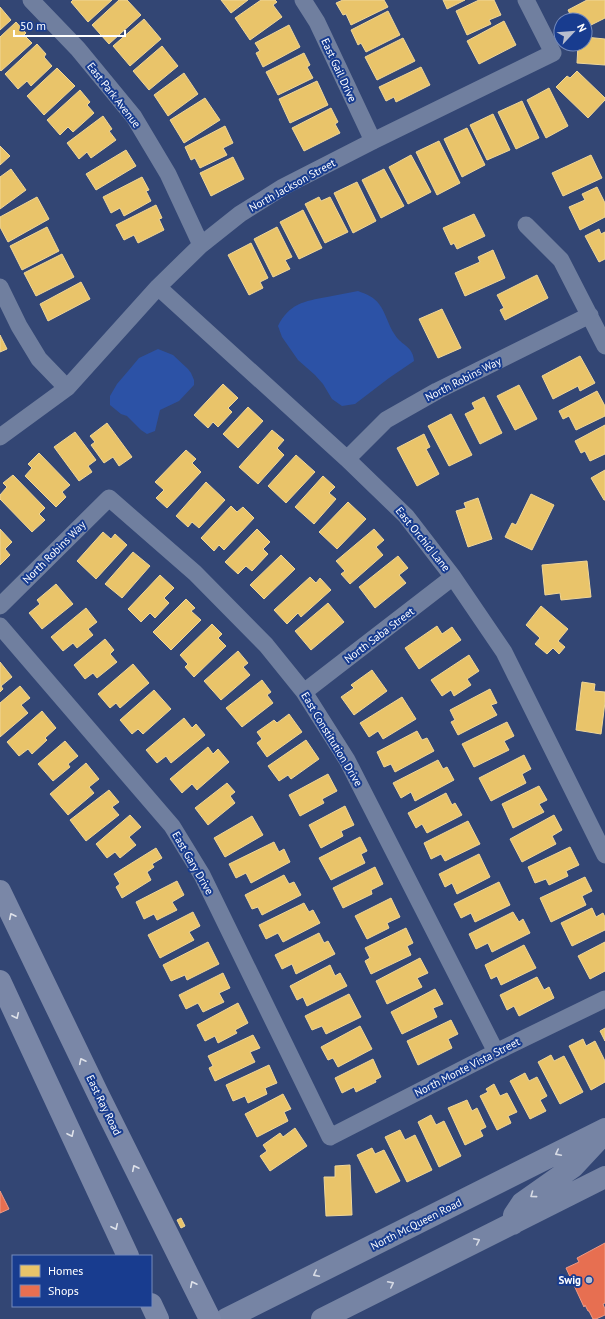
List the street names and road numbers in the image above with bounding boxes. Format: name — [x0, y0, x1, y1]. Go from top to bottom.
street label: East Gail Drive — [318, 36, 360, 104]
street label: East Park Avenue — [84, 59, 144, 131]
street label: North Jackson Street — [246, 155, 338, 215]
street label: North Robins Way — [423, 353, 504, 404]
street label: East Orchid Lane — [393, 504, 454, 575]
street label: North Robins Way — [20, 517, 89, 586]
street label: North Saba Street — [341, 604, 417, 666]
street label: East Constitution Drive — [298, 689, 366, 789]
street label: East Gary Drive — [169, 829, 217, 898]
street label: North Monte Vista Street — [412, 1034, 522, 1100]
street label: East Ray Road — [83, 1072, 125, 1138]
street label: North McQueen Road — [368, 1195, 464, 1253]

